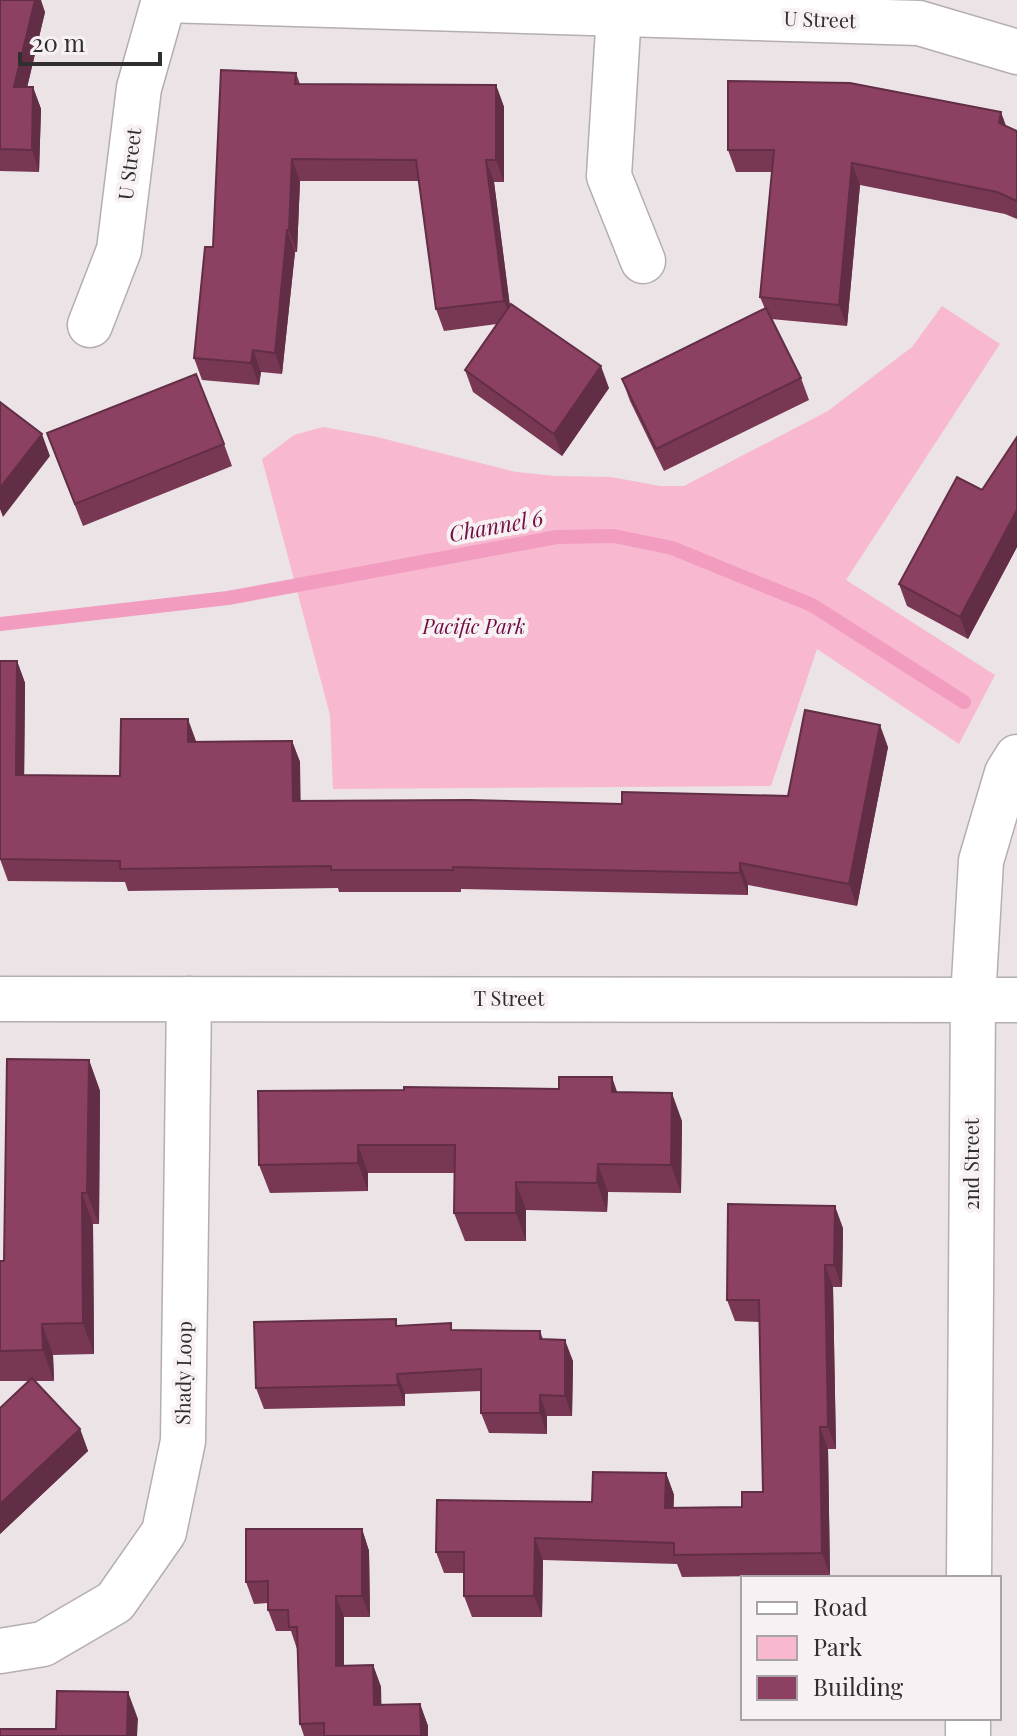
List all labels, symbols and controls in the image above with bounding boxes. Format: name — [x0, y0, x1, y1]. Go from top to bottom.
street label: U Street — [783, 4, 858, 33]
scale bar — [20, 16, 160, 66]
text: 20 m — [32, 26, 85, 58]
street label: U Street — [111, 125, 146, 201]
water label: Channel 6 — [446, 502, 546, 548]
park label: Pacific Park — [422, 612, 525, 639]
street label: T Street — [474, 984, 545, 1011]
street label: 2nd Street — [957, 1117, 984, 1210]
street label: Shady Loop — [168, 1321, 197, 1425]
legend — [741, 1576, 1001, 1720]
text: Road — [813, 1590, 868, 1622]
text: Park — [813, 1630, 863, 1662]
text: Building — [813, 1670, 904, 1702]

